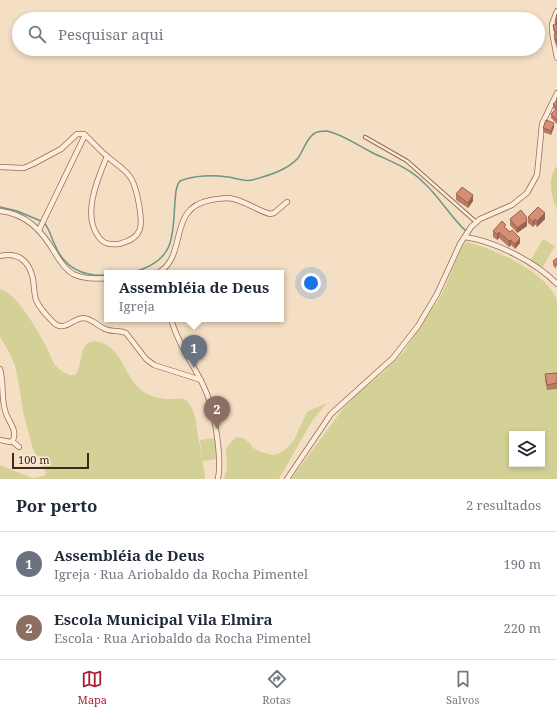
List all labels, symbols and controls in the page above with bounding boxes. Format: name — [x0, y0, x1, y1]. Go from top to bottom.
search box — [12, 12, 545, 56]
icon: search — [26, 23, 48, 45]
text: Pesquisar aqui — [58, 24, 164, 44]
popup — [104, 270, 284, 322]
your location — [301, 273, 321, 293]
text: Assembléia de Deus — [119, 277, 269, 297]
text: Igreja — [119, 297, 155, 315]
pin: 1 — [181, 335, 207, 368]
pin: 2 — [204, 396, 230, 429]
map controls — [509, 431, 545, 467]
button: layers — [509, 431, 545, 467]
scale bar — [12, 451, 89, 470]
text: 100 m — [18, 452, 50, 467]
text: Por perto — [16, 494, 98, 517]
text: 2 resultados — [466, 496, 541, 514]
text: Assembléia de Deus — [54, 545, 204, 565]
text: 1 — [25, 555, 33, 573]
text: 190 m — [504, 555, 541, 573]
text: Igreja · Rua Ariobaldo da Rocha Pimentel — [54, 565, 308, 583]
text: Escola Municipal Vila Elmira — [54, 609, 273, 629]
text: 2 — [25, 619, 33, 637]
text: 220 m — [504, 619, 541, 637]
text: Escola · Rua Ariobaldo da Rocha Pimentel — [54, 629, 311, 647]
tab: Mapa — [78, 668, 107, 707]
tab: Rotas — [262, 668, 291, 707]
tab: Salvos — [446, 668, 479, 707]

